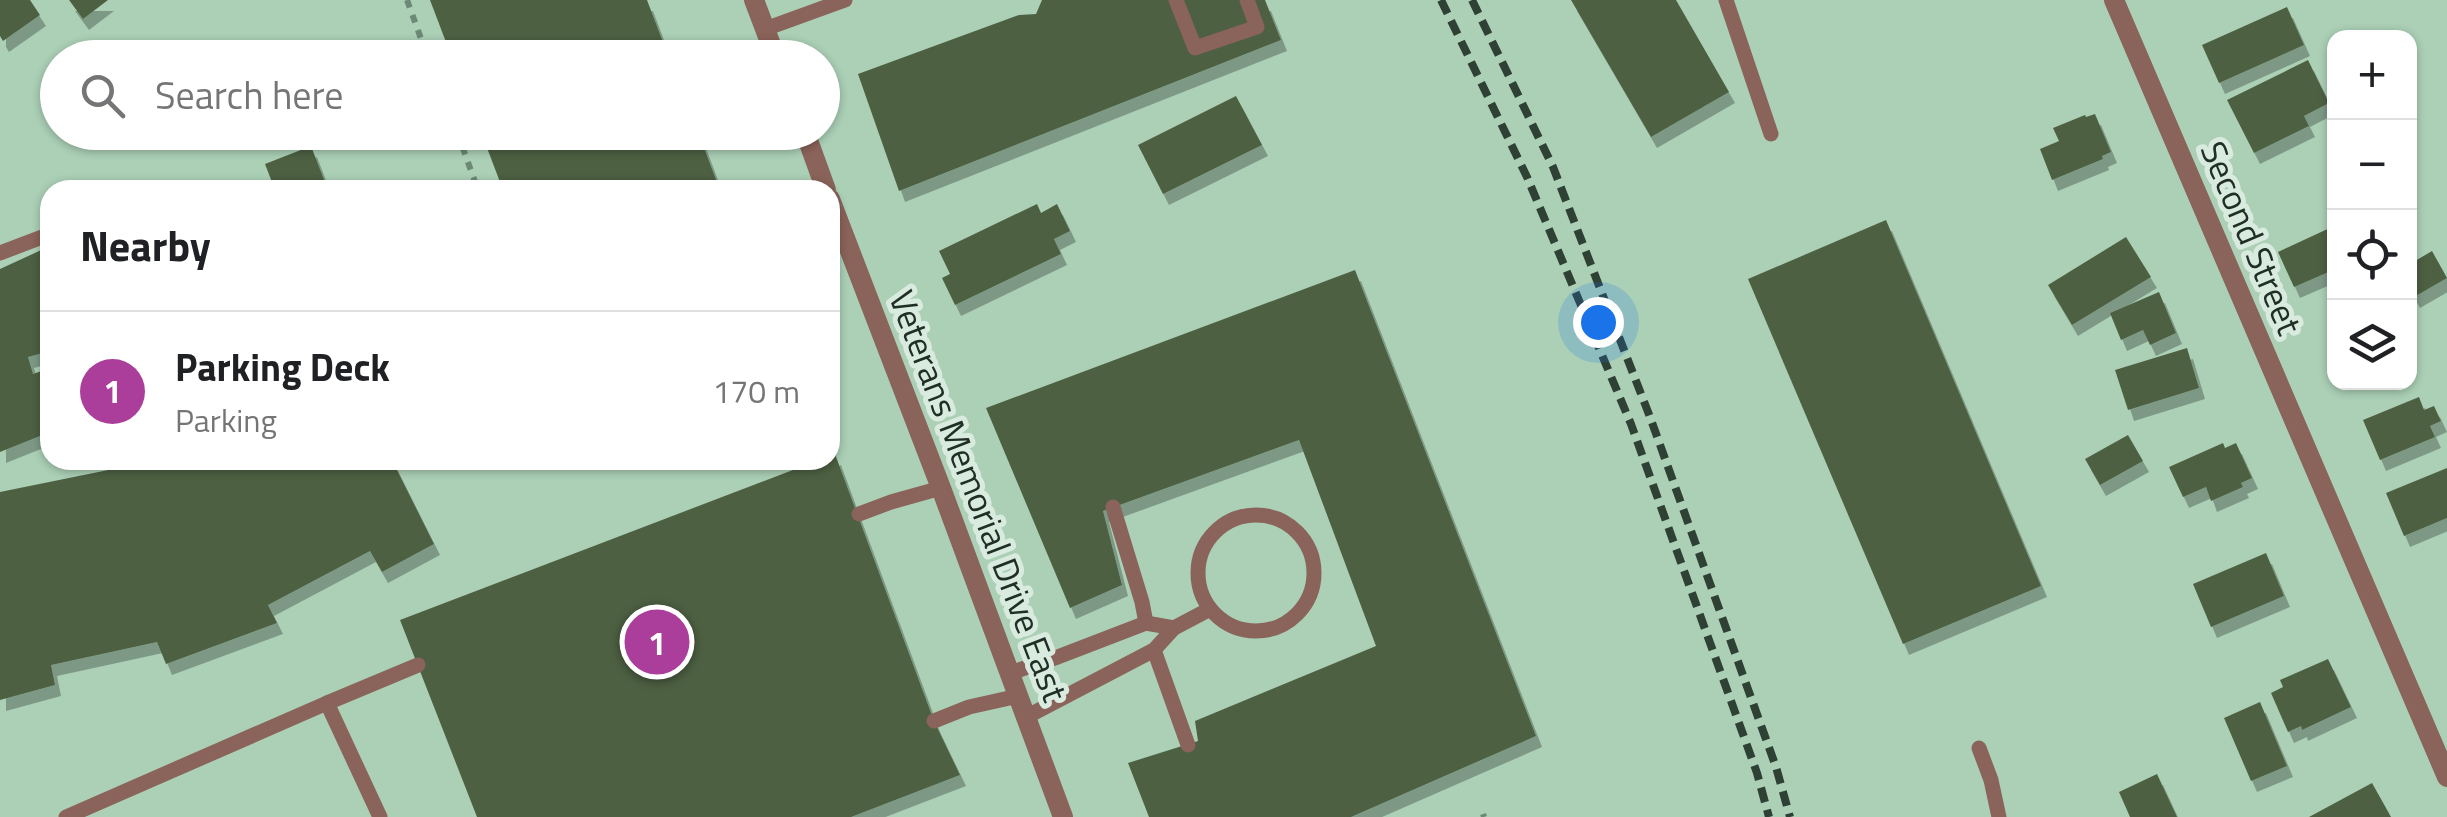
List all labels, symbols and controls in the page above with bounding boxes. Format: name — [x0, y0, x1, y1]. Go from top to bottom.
map controls — [2327, 30, 2417, 390]
button: + — [2327, 30, 2417, 120]
search box — [40, 40, 840, 150]
text: Search here — [155, 66, 343, 124]
icon: search — [75, 68, 130, 123]
button: − — [2327, 120, 2417, 210]
street label: Second Street — [2187, 133, 2317, 343]
button: locate — [2327, 210, 2417, 300]
text: Nearby — [80, 213, 211, 277]
street label: Veterans Memorial Drive East — [875, 282, 1082, 709]
your location — [1573, 297, 1624, 348]
button: layers — [2327, 300, 2417, 390]
text: Parking Deck — [175, 338, 390, 396]
text: 1 — [104, 367, 121, 415]
text: 170 m — [712, 367, 800, 415]
text: Parking — [175, 396, 277, 444]
pin: 1 — [624, 604, 690, 680]

